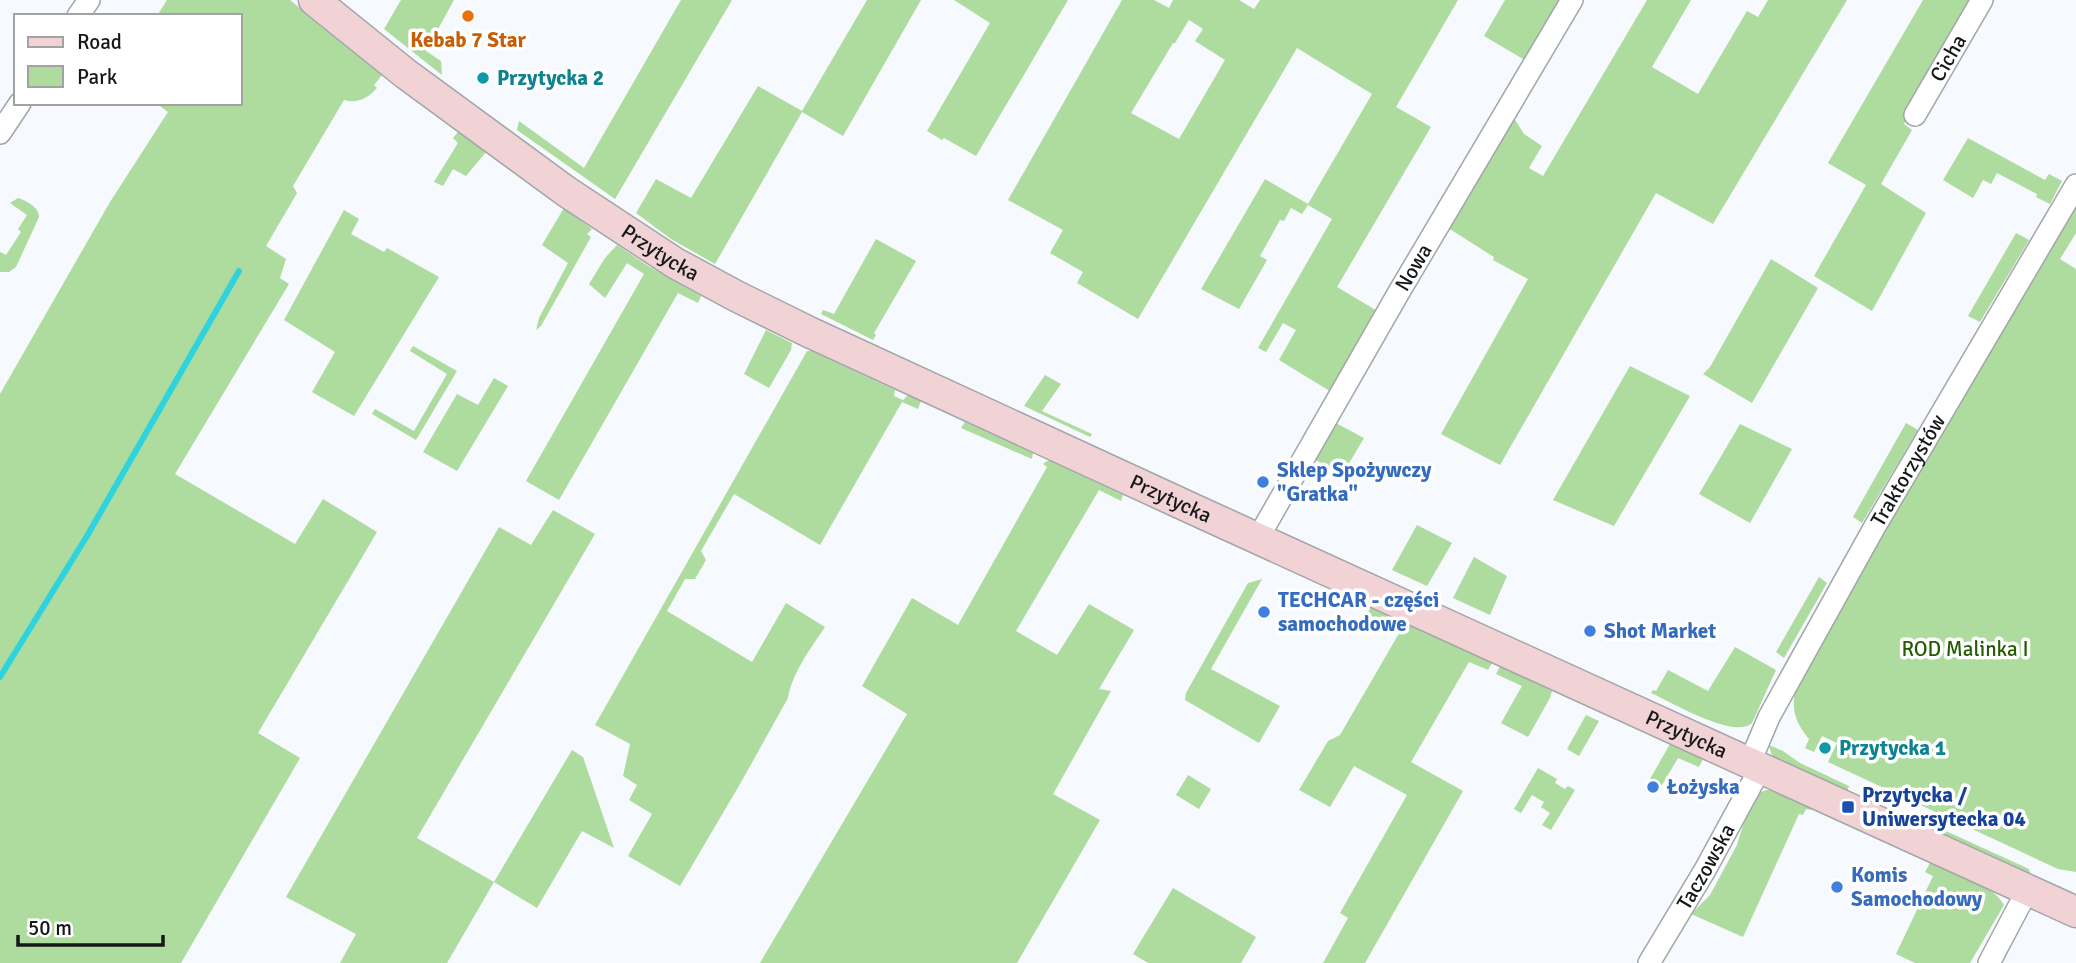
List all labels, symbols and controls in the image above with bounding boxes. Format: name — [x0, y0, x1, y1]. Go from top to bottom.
marker: Kebab 7 Star — [460, 8, 476, 24]
legend — [14, 14, 242, 105]
place label: Kebab 7 Star — [410, 27, 527, 53]
text: Road — [77, 29, 122, 55]
street label: Cicha — [1924, 30, 1972, 86]
text: Park — [77, 64, 118, 90]
place label: Przytycka 2 — [497, 65, 604, 91]
marker: Przytycka 2 — [475, 70, 491, 86]
street label: Przytycka — [616, 218, 704, 287]
street label: Nowa — [1389, 239, 1438, 296]
street label: Traktorzystów — [1865, 410, 1951, 531]
place label: Sklep Spożywczy "Gratka" — [1277, 457, 1432, 507]
street label: Przytycka — [1126, 469, 1216, 529]
marker: Sklep Spożywczy "Gratka" — [1255, 474, 1271, 490]
place label: TECHCAR - części samochodowe — [1278, 587, 1439, 637]
marker: TECHCAR - części samochodowe — [1256, 604, 1272, 620]
place label: Shot Market — [1604, 618, 1716, 644]
marker: Shot Market — [1582, 623, 1598, 639]
park label: ROD Malinka I — [1901, 636, 2029, 662]
street label: Przytycka — [1642, 704, 1732, 764]
place label: Przytycka 1 — [1839, 735, 1946, 761]
marker: Przytycka 1 — [1817, 740, 1833, 756]
place label: Łożyska — [1666, 774, 1740, 800]
marker: Łożyska — [1645, 779, 1661, 795]
place label: Przytycka / Uniwersytecka 04 — [1862, 782, 2026, 832]
marker: Przytycka / Uniwersytecka 04 — [1840, 799, 1856, 815]
street label: Taczowska — [1671, 819, 1741, 914]
place label: Komis Samochodowy — [1851, 862, 1983, 912]
marker: Komis Samochodowy — [1829, 879, 1845, 895]
scale bar — [18, 904, 163, 948]
text: 50 m — [28, 915, 72, 941]

